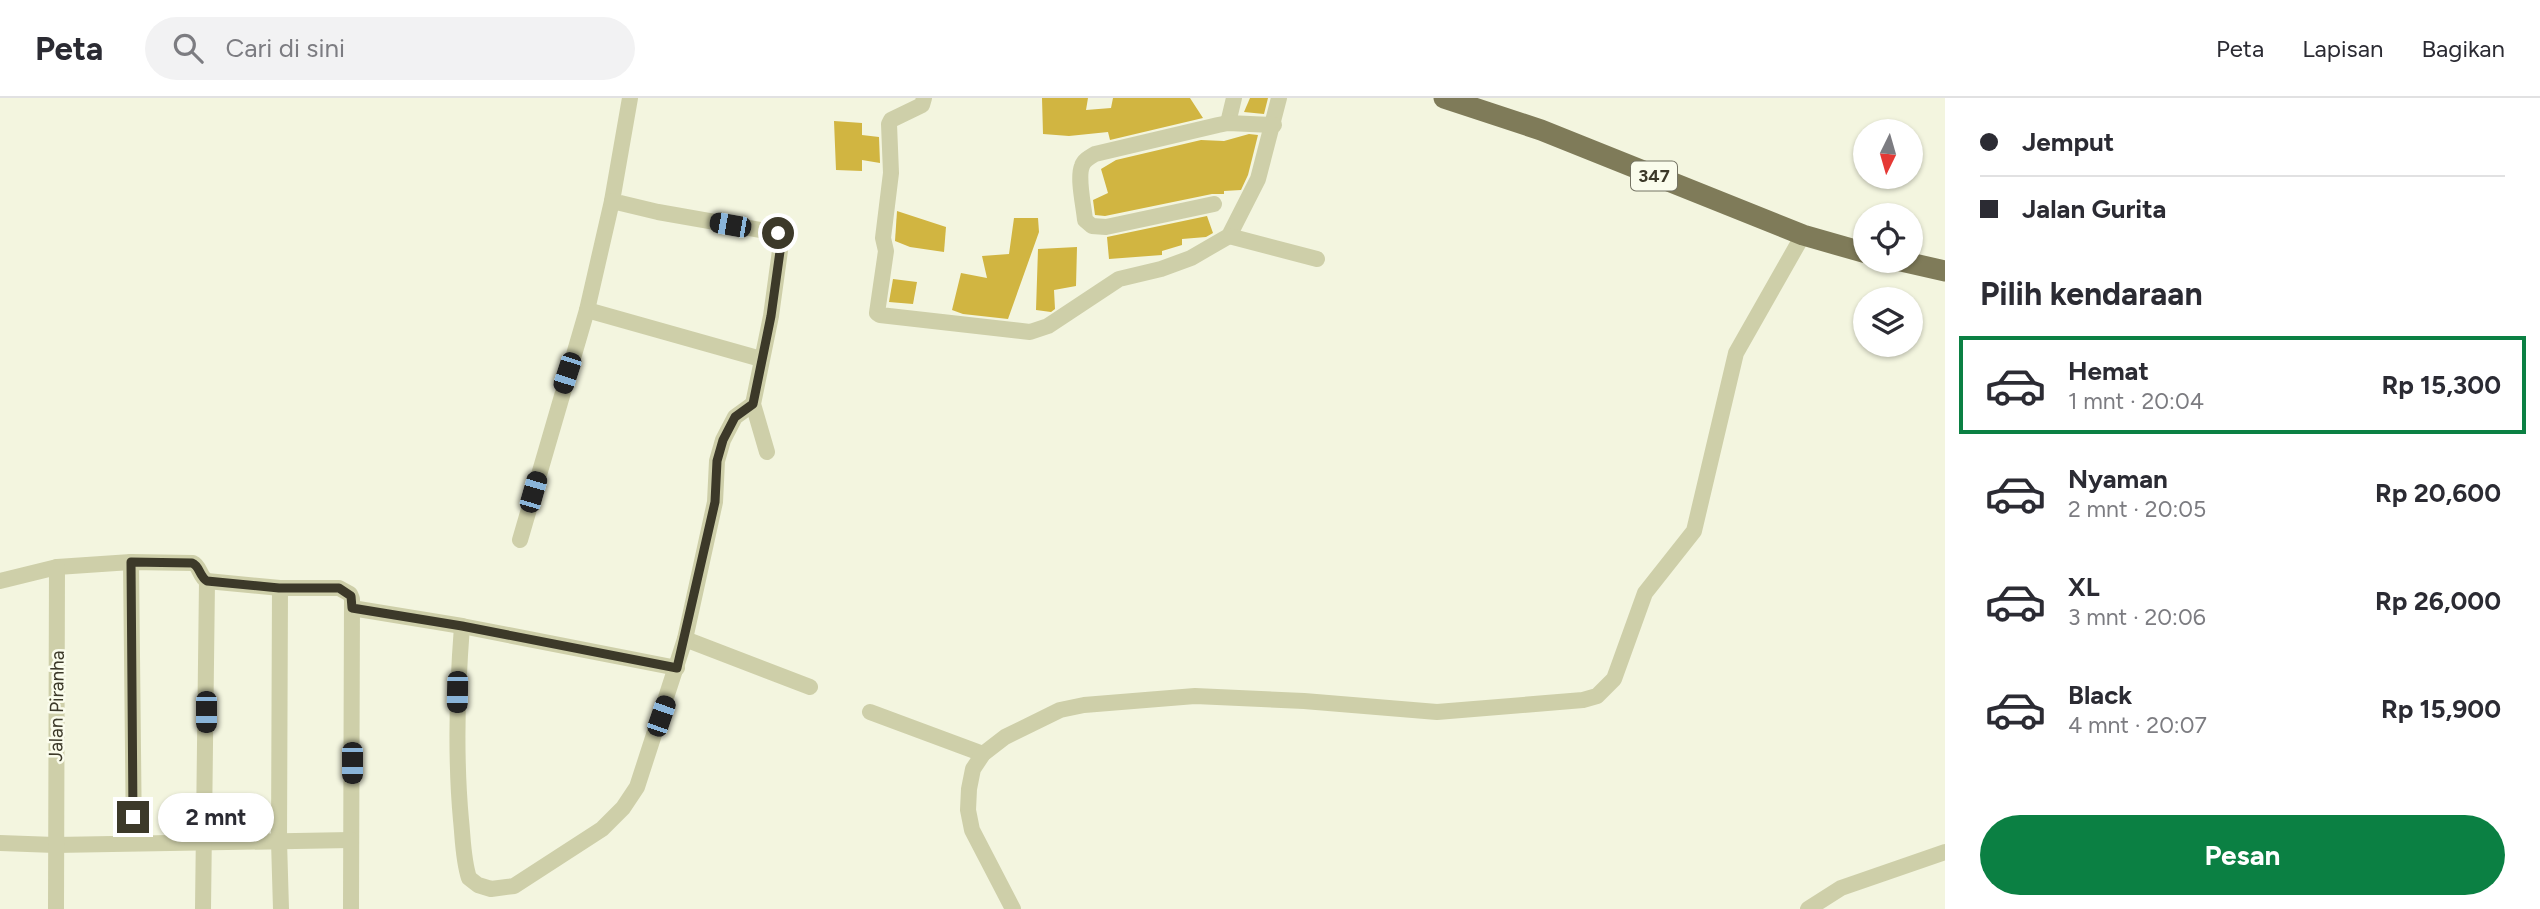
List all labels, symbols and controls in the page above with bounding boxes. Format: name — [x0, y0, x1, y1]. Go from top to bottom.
search box — [145, 17, 635, 80]
text: Peta — [35, 29, 103, 68]
icon: search — [169, 29, 207, 67]
text: Cari di sini — [225, 32, 345, 64]
text: Peta — [2216, 34, 2264, 63]
text: Lapisan — [2302, 34, 2383, 63]
text: Bagikan — [2421, 34, 2505, 63]
north arrow — [1853, 119, 1923, 189]
map controls — [1853, 119, 1923, 357]
text: Jemput — [2022, 126, 2114, 158]
road number: 347 — [1631, 162, 1677, 190]
text: Jalan Gurita — [2022, 193, 2166, 225]
button: locate — [1853, 203, 1923, 273]
car — [708, 211, 753, 239]
route start — [762, 217, 794, 249]
text: Pilih kendaraan — [1980, 275, 2203, 313]
button: layers — [1853, 287, 1923, 357]
car — [551, 350, 584, 396]
icon: car — [1984, 354, 2047, 417]
text: Hemat — [2068, 355, 2149, 387]
text: Rp 15,300 — [2382, 369, 2501, 401]
text: 1 mnt · 20:04 — [2068, 387, 2204, 415]
icon: car — [1984, 462, 2047, 525]
text: Nyaman — [2068, 463, 2168, 495]
car — [518, 469, 549, 515]
text: Rp 20,600 — [2375, 477, 2501, 509]
text: 2 mnt · 20:05 — [2068, 495, 2206, 523]
icon: car — [1984, 570, 2047, 633]
text: XL — [2068, 571, 2100, 603]
text: Rp 26,000 — [2375, 585, 2501, 617]
text: 3 mnt · 20:06 — [2068, 603, 2206, 631]
street label: Jalan Piranha — [44, 650, 69, 762]
car — [447, 671, 468, 713]
icon: car — [1984, 678, 2047, 741]
text: Black — [2068, 679, 2132, 711]
car — [196, 691, 217, 733]
car — [645, 693, 678, 739]
text: Rp 15,900 — [2381, 693, 2501, 725]
text: 4 mnt · 20:07 — [2068, 711, 2207, 739]
car — [342, 742, 363, 784]
callout: 2 mnt — [158, 792, 273, 842]
route end — [117, 801, 149, 833]
text: 2 mnt — [185, 803, 247, 831]
button: Pesan — [1980, 815, 2505, 895]

